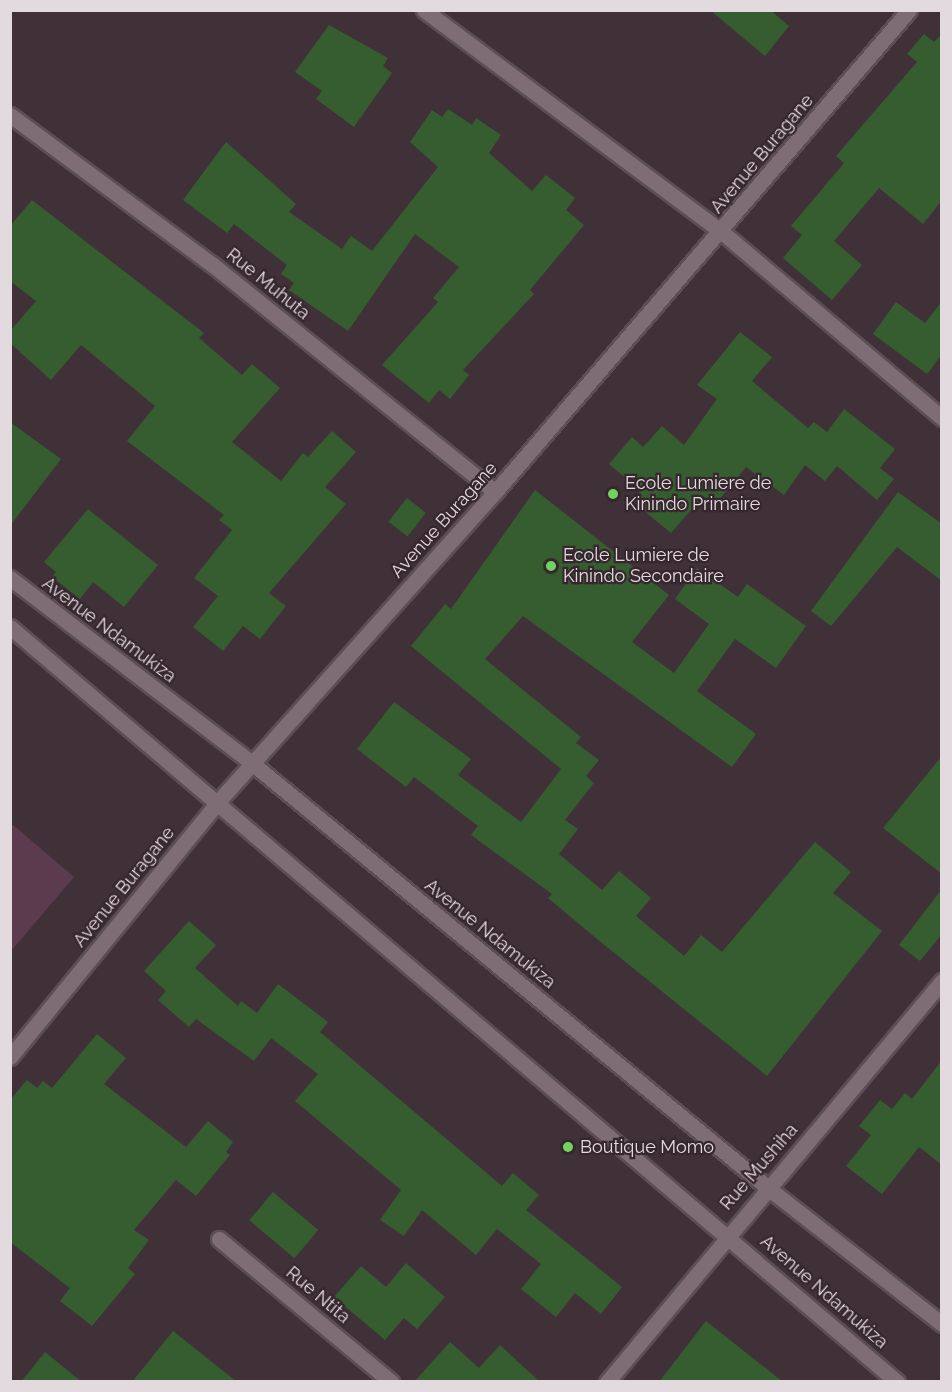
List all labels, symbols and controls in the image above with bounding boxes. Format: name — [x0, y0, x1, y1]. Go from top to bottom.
street label: Avenue Buragane — [706, 90, 818, 218]
street label: Rue Muhuta — [222, 244, 314, 324]
street label: Avenue Buragane — [386, 458, 502, 582]
place label: Ecole Lumiere de Kinindo Primaire — [625, 473, 771, 516]
marker: Ecole Lumiere de Kinindo Primaire — [606, 487, 620, 501]
place label: Ecole Lumiere de Kinindo Secondaire — [563, 545, 724, 588]
marker: Ecole Lumiere de Kinindo Secondaire — [544, 559, 558, 573]
street label: Avenue Ndamukiza — [38, 573, 180, 687]
street label: Avenue Buragane — [69, 822, 179, 952]
street label: Avenue Ndamukiza — [420, 875, 560, 993]
street label: Rue Mushiha — [716, 1119, 802, 1215]
place label: Boutique Momo — [580, 1136, 714, 1158]
marker: Boutique Momo — [561, 1140, 575, 1154]
street label: Avenue Ndamukiza — [756, 1231, 892, 1353]
street label: Rue Ntita — [282, 1262, 354, 1328]

